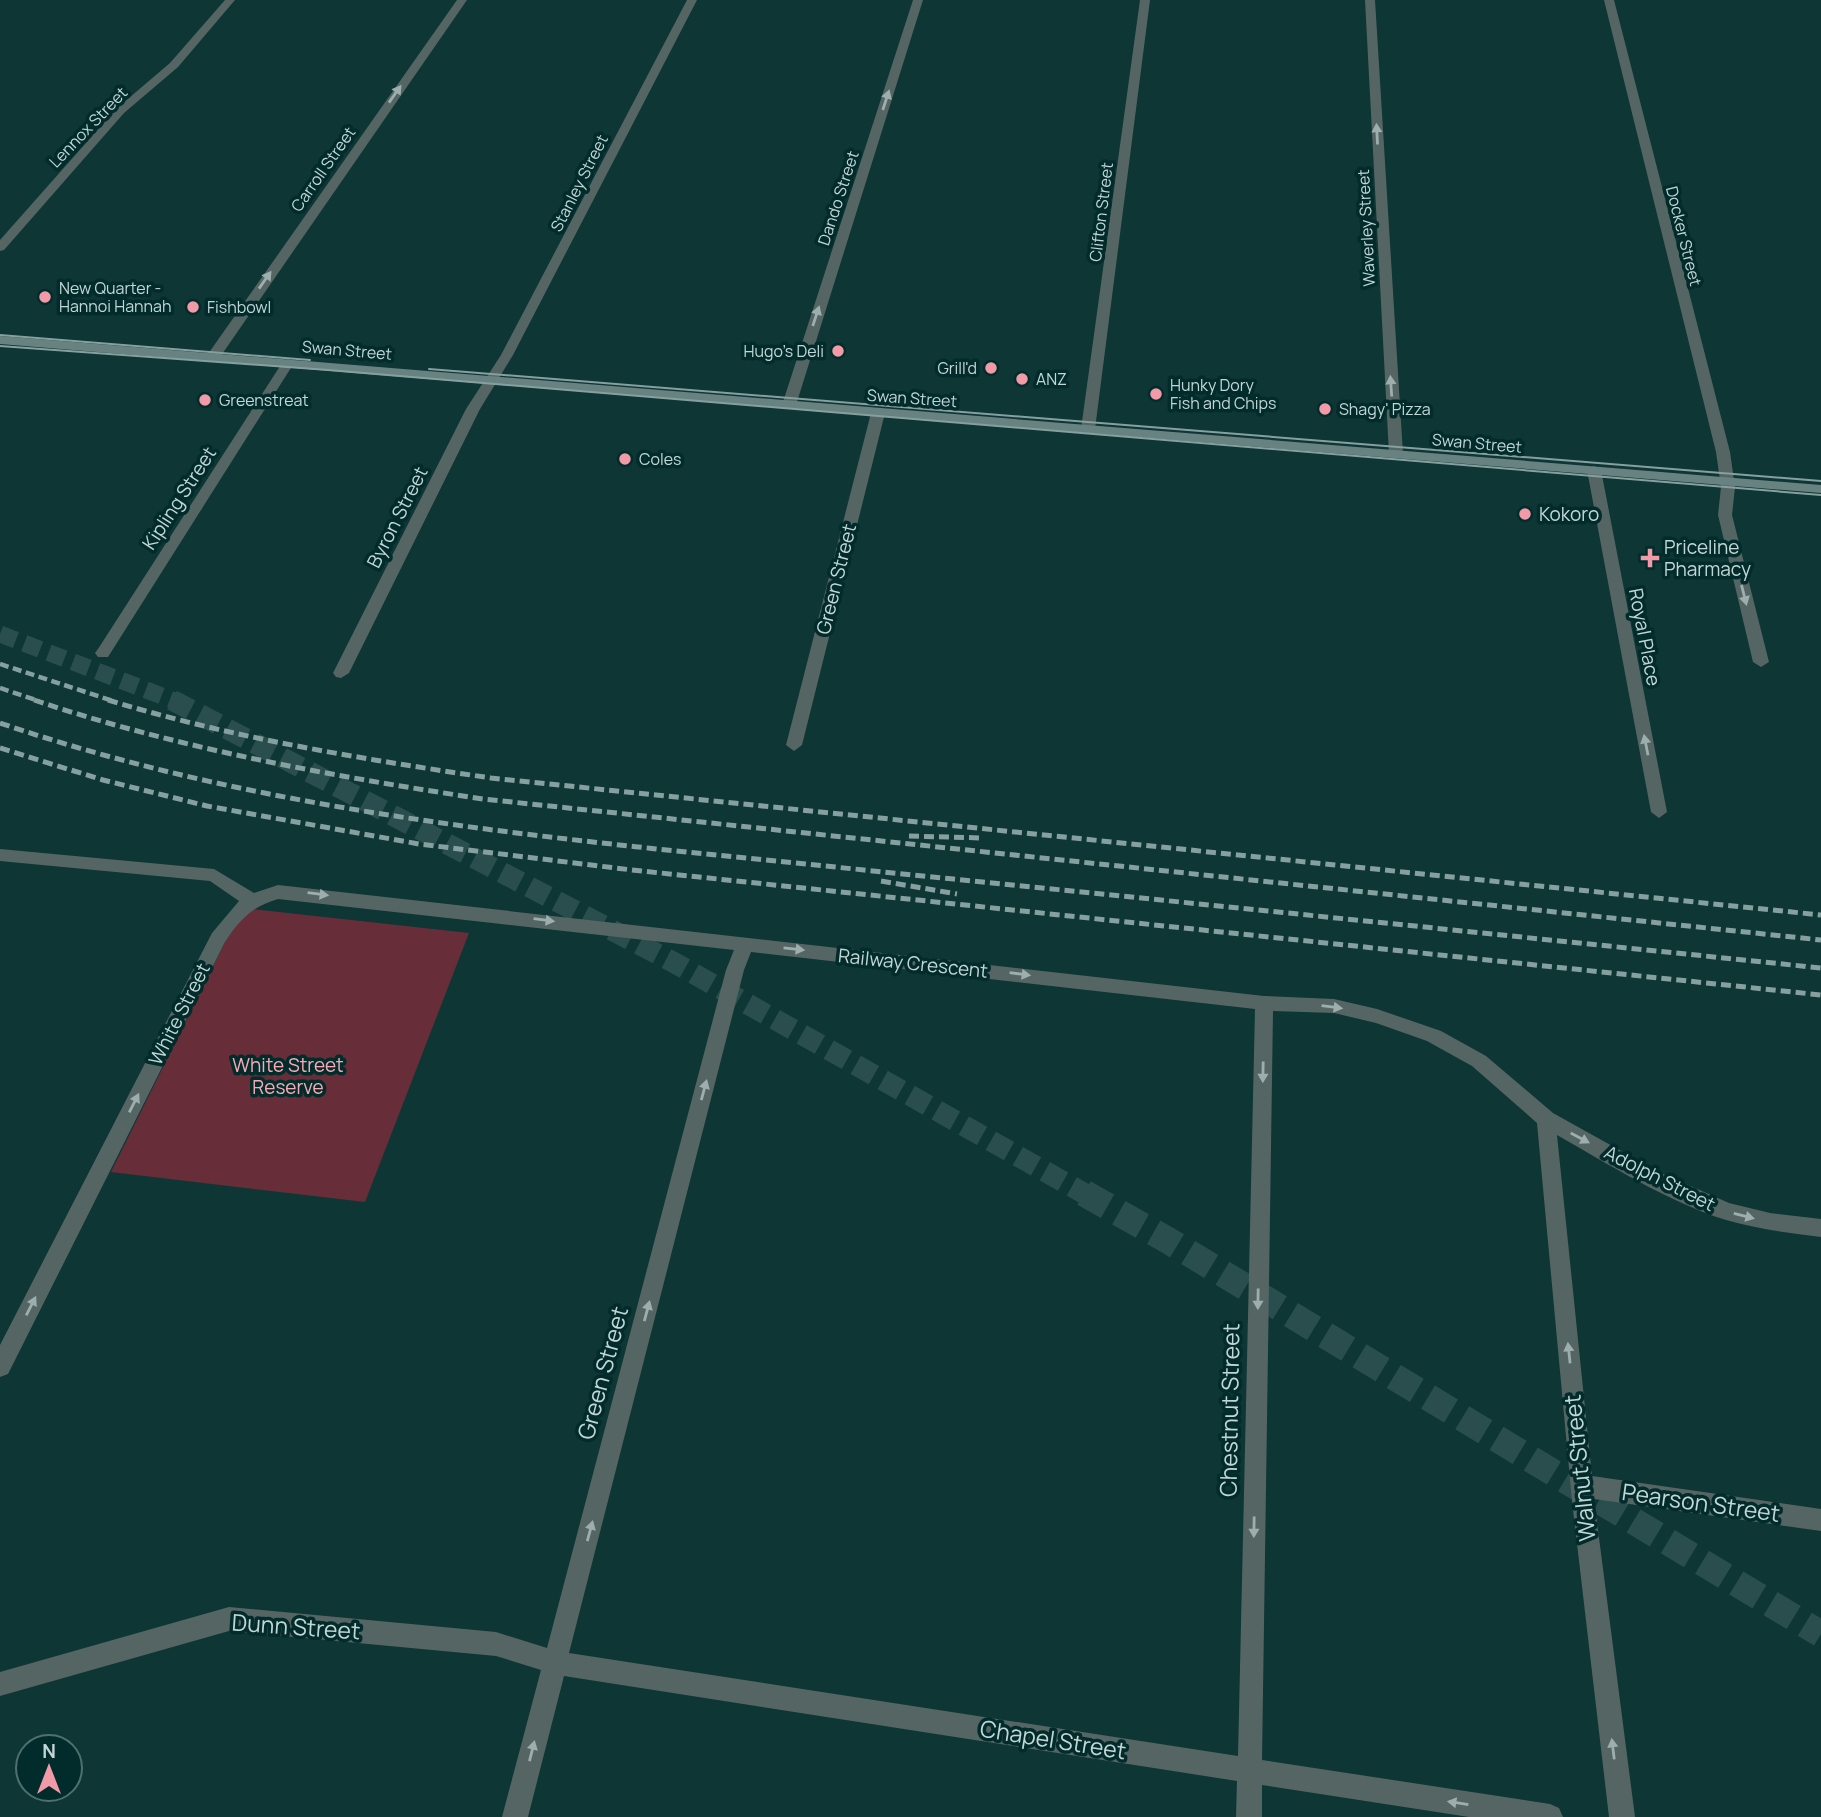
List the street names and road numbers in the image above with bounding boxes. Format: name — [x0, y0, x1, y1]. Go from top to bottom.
street label: Lennox Street — [44, 82, 132, 172]
street label: Carroll Street — [286, 122, 360, 216]
street label: Stanley Street — [545, 131, 613, 235]
street label: Dando Street — [812, 148, 864, 248]
street label: Clifton Street — [1084, 161, 1118, 263]
street label: Waverley Street — [1352, 169, 1380, 287]
street label: Docker Street — [1661, 184, 1707, 288]
street label: Swan Street — [301, 335, 393, 365]
street label: Swan Street — [866, 384, 958, 412]
street label: Swan Street — [1431, 428, 1523, 458]
street label: Kipling Street — [136, 441, 222, 555]
street label: Byron Street — [360, 462, 434, 572]
street label: Green Street — [810, 521, 862, 637]
street label: Royal Place — [1623, 586, 1667, 688]
street label: Railway Crescent — [837, 942, 989, 984]
street label: White Street — [142, 958, 216, 1070]
street label: Adolph Street — [1600, 1139, 1720, 1217]
street label: Green Street — [569, 1303, 635, 1443]
street label: Chestnut Street — [1211, 1323, 1247, 1497]
street label: Walnut Street — [1555, 1393, 1603, 1543]
street label: Pearson Street — [1620, 1475, 1782, 1529]
street label: Dunn Street — [231, 1606, 361, 1646]
street label: Chapel Street — [978, 1712, 1128, 1766]

